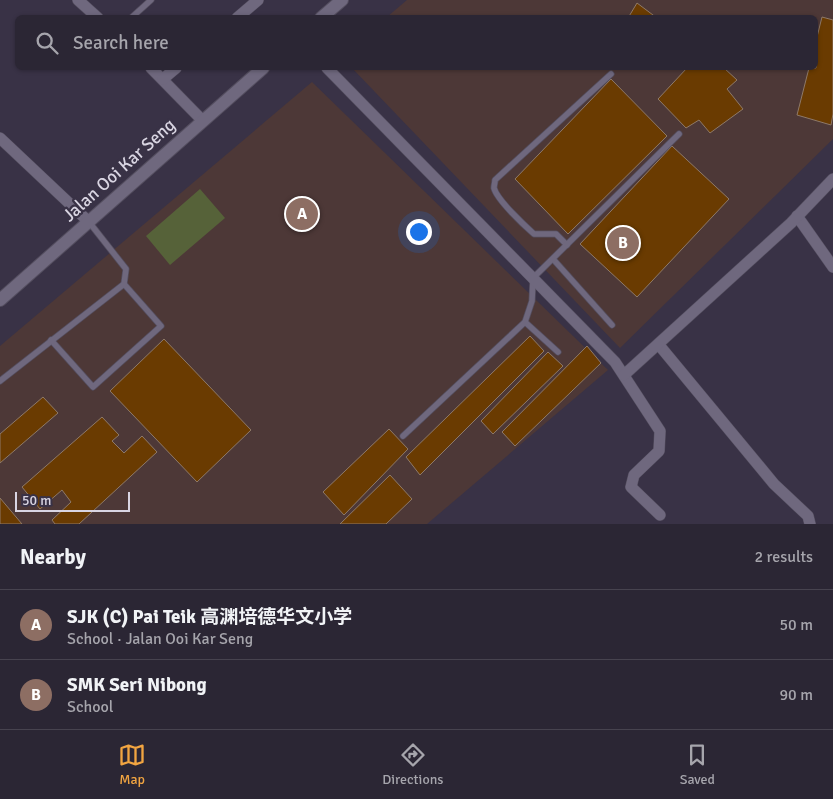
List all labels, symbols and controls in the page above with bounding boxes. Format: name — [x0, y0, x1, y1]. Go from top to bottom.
search box — [15, 15, 818, 70]
icon: search — [33, 29, 61, 57]
text: Search here — [73, 31, 169, 55]
street label: Jalan Ooi Kar Seng — [58, 114, 180, 226]
pin: A — [286, 195, 318, 233]
your location — [406, 219, 432, 245]
pin: B — [607, 224, 639, 262]
scale bar — [15, 489, 130, 512]
text: 50 m — [22, 492, 51, 509]
text: Nearby — [20, 544, 86, 570]
text: 2 results — [754, 547, 813, 567]
text: SJK (C) Pai Teik 高渊培德华文小学 — [67, 605, 352, 629]
text: A — [31, 615, 41, 635]
text: 50 m — [779, 615, 813, 635]
text: School · Jalan Ooi Kar Seng — [67, 629, 253, 649]
text: SMK Seri Nibong — [67, 673, 207, 697]
text: B — [31, 685, 41, 705]
text: 90 m — [779, 685, 813, 705]
text: School — [67, 697, 113, 717]
tab: Map — [118, 741, 146, 788]
tab: Directions — [382, 741, 443, 788]
tab: Saved — [680, 741, 715, 788]

